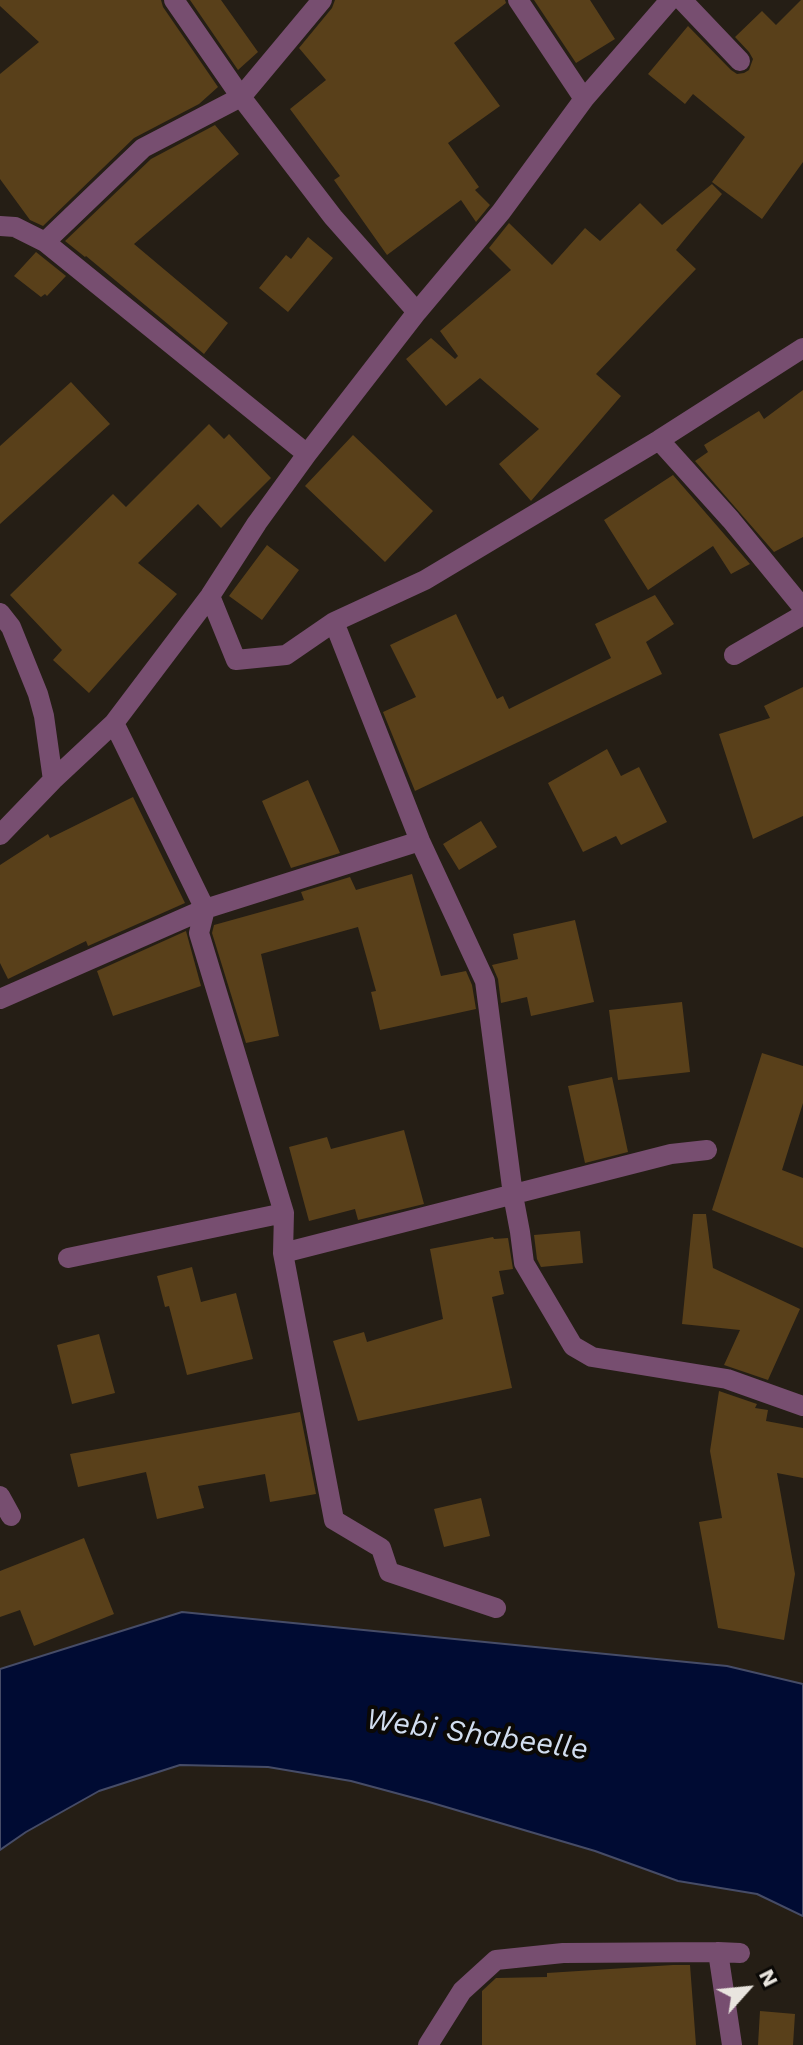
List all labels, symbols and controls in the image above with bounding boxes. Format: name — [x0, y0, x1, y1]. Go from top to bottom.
water label: Webi Shabeelle — [364, 1702, 590, 1768]
north arrow — [707, 1949, 787, 2029]
text: N — [754, 1965, 784, 1991]

